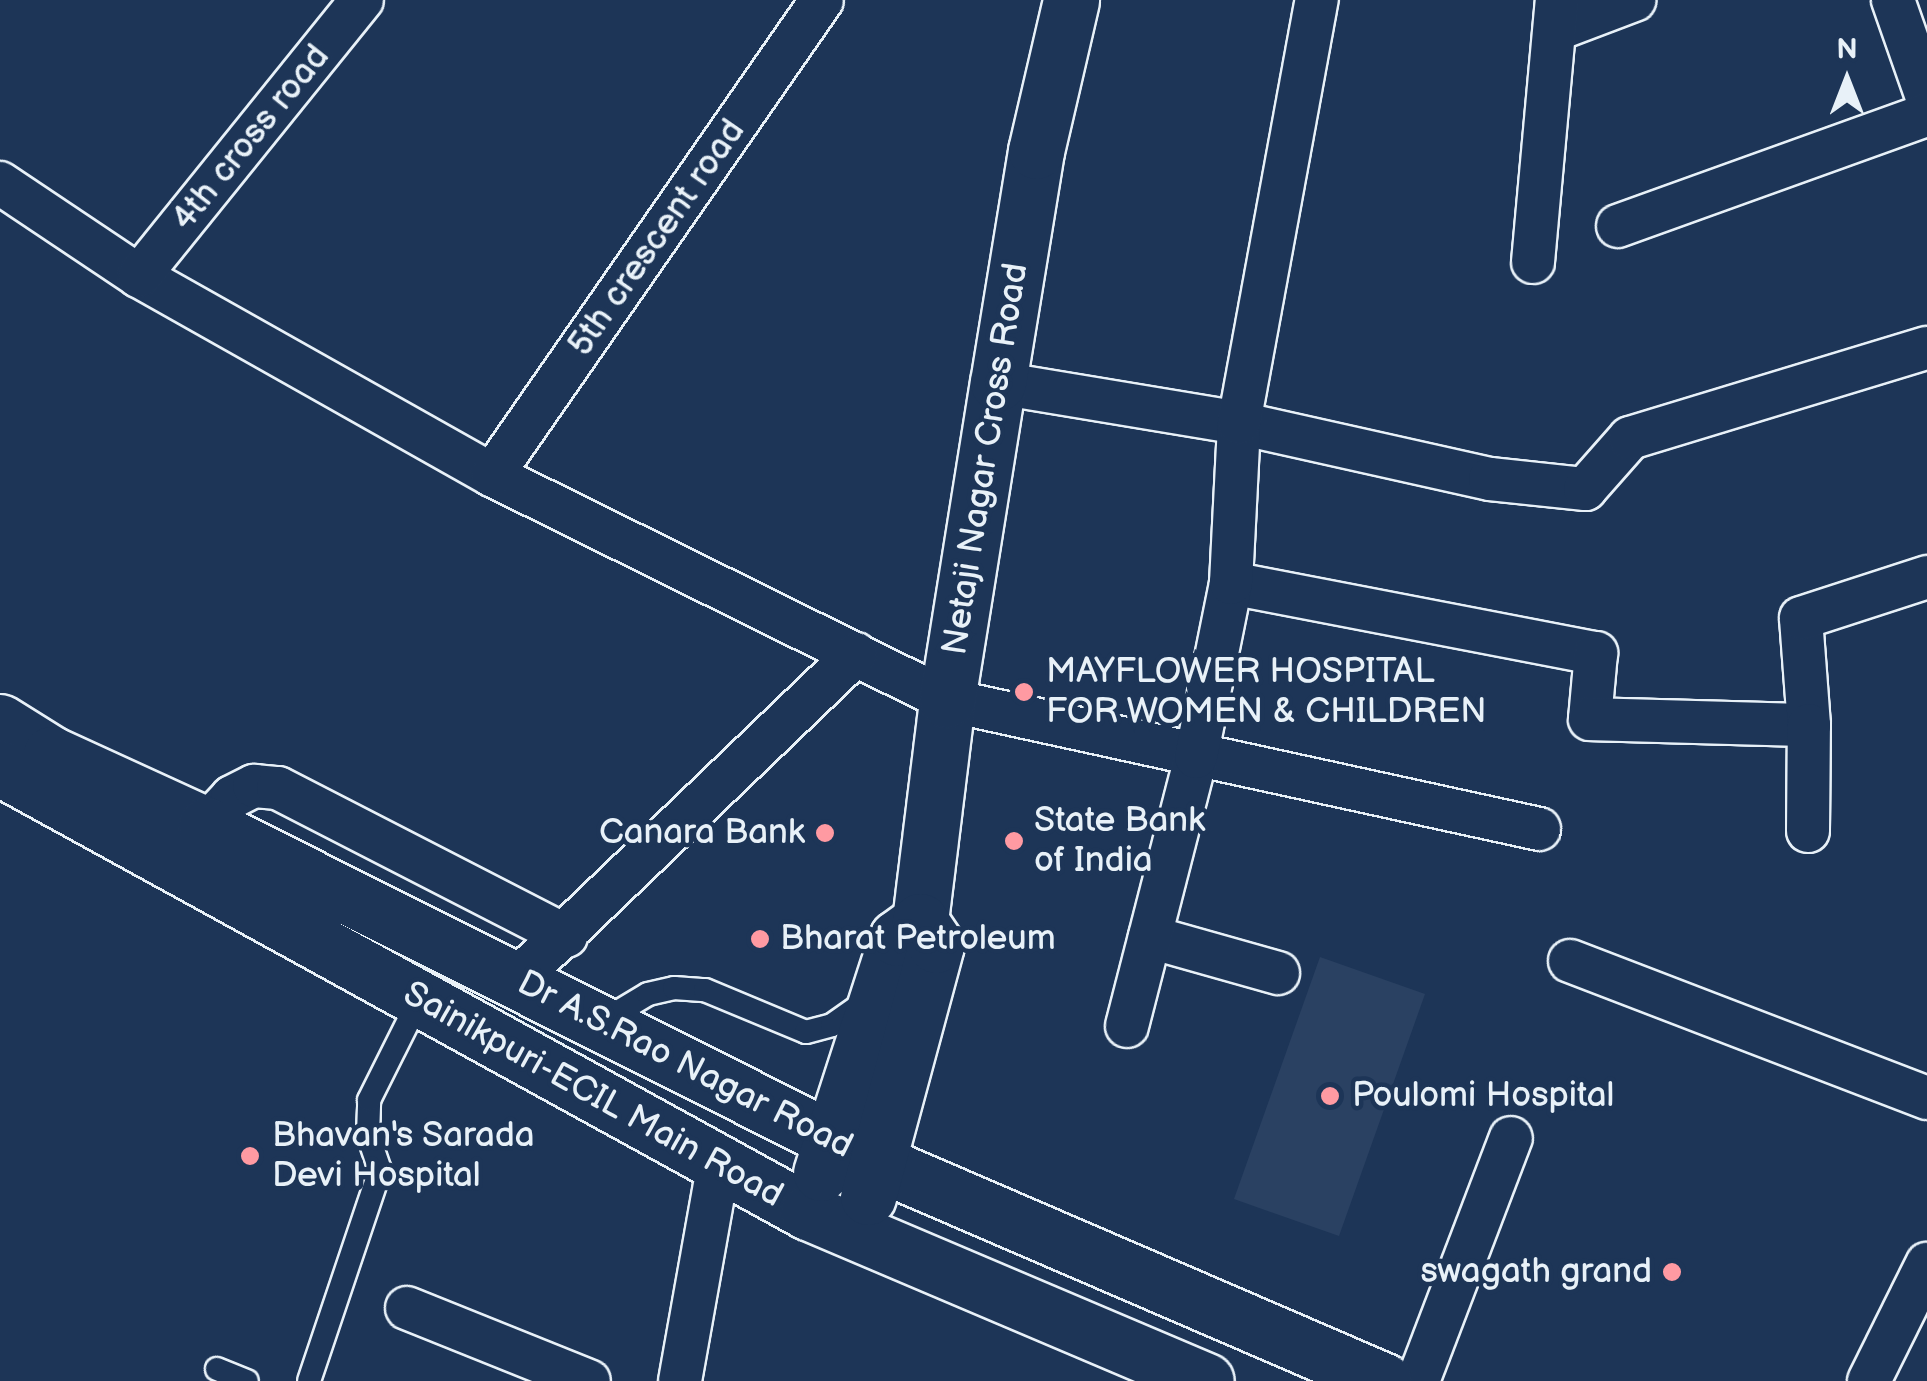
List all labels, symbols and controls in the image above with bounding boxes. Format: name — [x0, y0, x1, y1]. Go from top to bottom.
north arrow — [1797, 30, 1897, 130]
text: N — [1836, 33, 1858, 66]
street label: 4th cross road — [163, 37, 339, 239]
street label: 5th crescent road — [560, 112, 754, 364]
street label: Netaji Nagar Cross Road — [934, 260, 1038, 658]
place label: MAYFLOWER HOSPITAL FOR WOMEN & CHILDREN — [1046, 651, 1488, 733]
marker: MAYFLOWER HOSPITAL FOR WOMEN & CHILDREN — [1011, 679, 1037, 705]
place label: State Bank of India — [1034, 800, 1205, 882]
place label: Canara Bank — [599, 812, 805, 854]
marker: Canara Bank — [814, 822, 836, 844]
marker: State Bank of India — [1003, 830, 1025, 852]
place label: Bharat Petroleum — [780, 918, 1056, 960]
marker: Bharat Petroleum — [749, 928, 771, 950]
street label: Dr A.S.Rao Nagar Road — [511, 962, 859, 1168]
street label: Sainikpuri-ECIL Main Road — [396, 973, 790, 1217]
place label: Poulomi Hospital — [1352, 1075, 1614, 1117]
marker: Poulomi Hospital — [1317, 1083, 1343, 1109]
place label: Bhavan's Sarada Devi Hospital — [272, 1115, 535, 1197]
marker: Bhavan's Sarada Devi Hospital — [237, 1143, 263, 1169]
place label: swagath grand — [1420, 1251, 1652, 1293]
marker: swagath grand — [1661, 1261, 1683, 1283]

